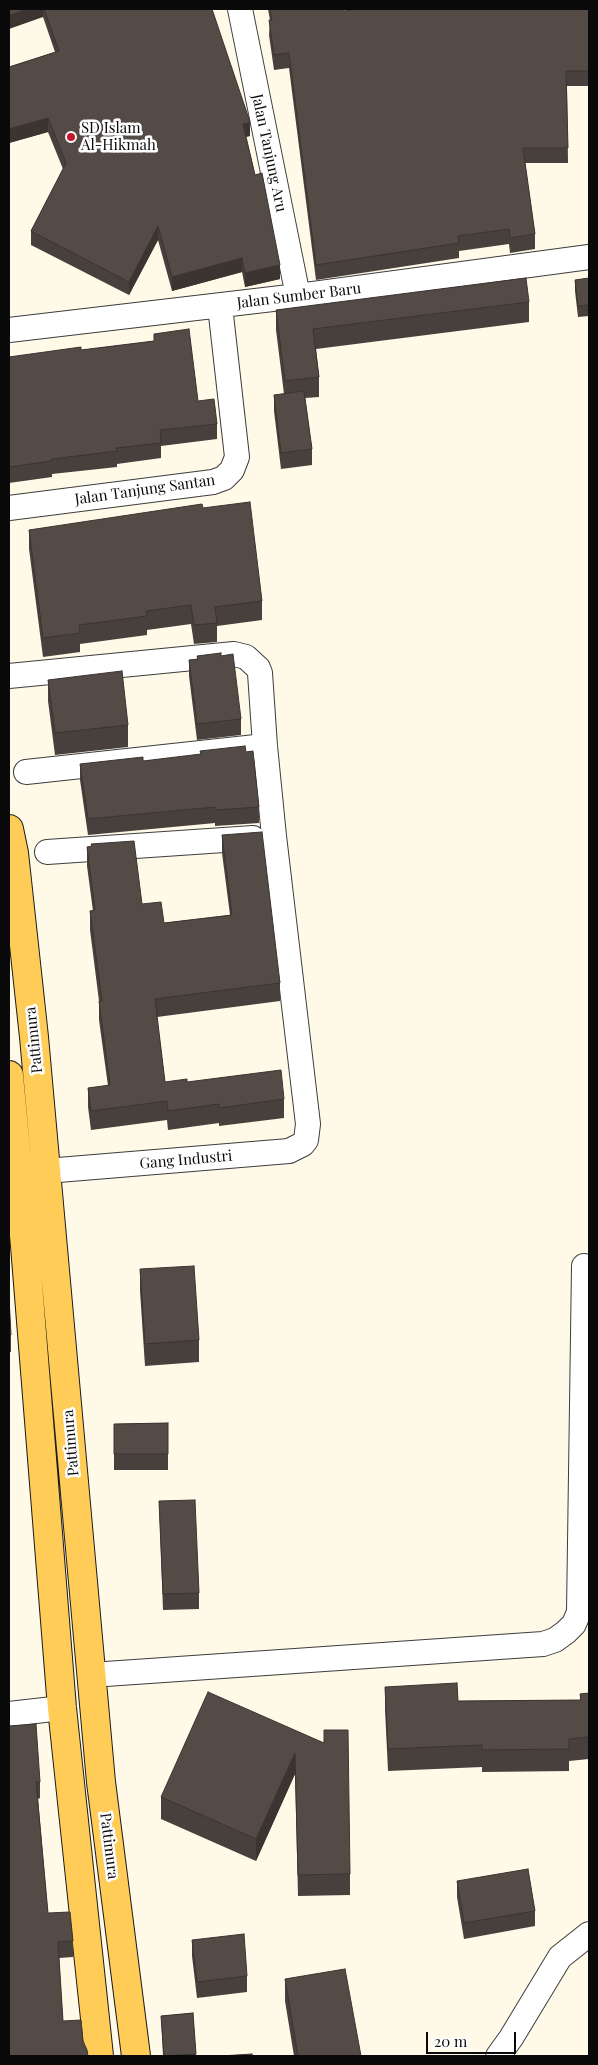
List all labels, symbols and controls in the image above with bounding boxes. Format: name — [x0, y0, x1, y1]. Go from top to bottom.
street label: Jalan Tanjung Aru — [248, 92, 290, 214]
place label: SD Islam Al-Hikmah — [81, 119, 156, 154]
marker: SD Islam Al-Hikmah — [65, 131, 77, 143]
street label: Jalan Sumber Baru — [236, 279, 362, 313]
street label: Jalan Tanjung Santan — [74, 471, 216, 509]
street label: Pattimura — [22, 1006, 46, 1074]
street label: Gang Industri — [139, 1147, 233, 1173]
street label: Pattimura — [59, 1409, 83, 1477]
street label: Pattimura — [96, 1812, 122, 1880]
scale bar — [428, 2022, 518, 2054]
text: 20 m — [434, 2031, 467, 2051]

